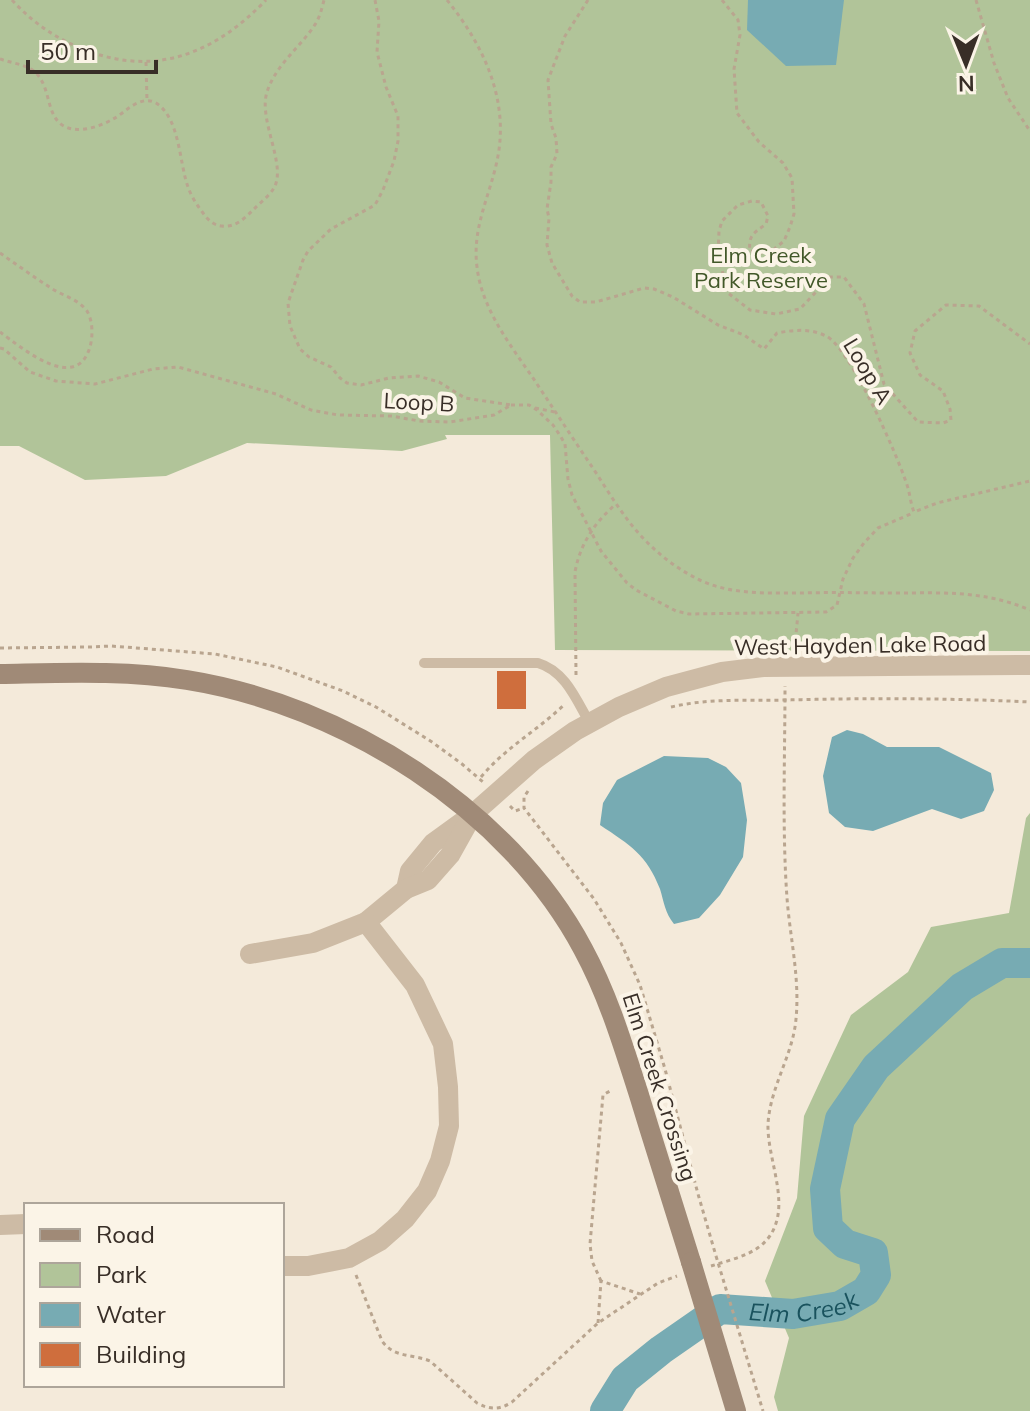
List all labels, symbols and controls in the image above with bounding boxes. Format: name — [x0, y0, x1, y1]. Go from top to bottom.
scale bar — [28, 24, 156, 74]
north arrow — [926, 24, 1006, 104]
text: 50 m — [40, 36, 96, 66]
text: N — [958, 70, 975, 98]
park label: Elm Creek Park Reserve — [694, 241, 828, 294]
street label: Loop A — [837, 333, 899, 409]
street label: Loop B — [383, 386, 455, 418]
street label: West Hayden Lake Road — [734, 629, 986, 661]
street label: Elm Creek Crossing — [616, 990, 704, 1184]
legend — [24, 1203, 284, 1387]
text: Road — [96, 1219, 155, 1249]
text: Park — [96, 1259, 147, 1289]
water label: Elm Creek — [748, 1283, 864, 1329]
text: Water — [96, 1299, 166, 1329]
text: Building — [96, 1339, 186, 1369]

